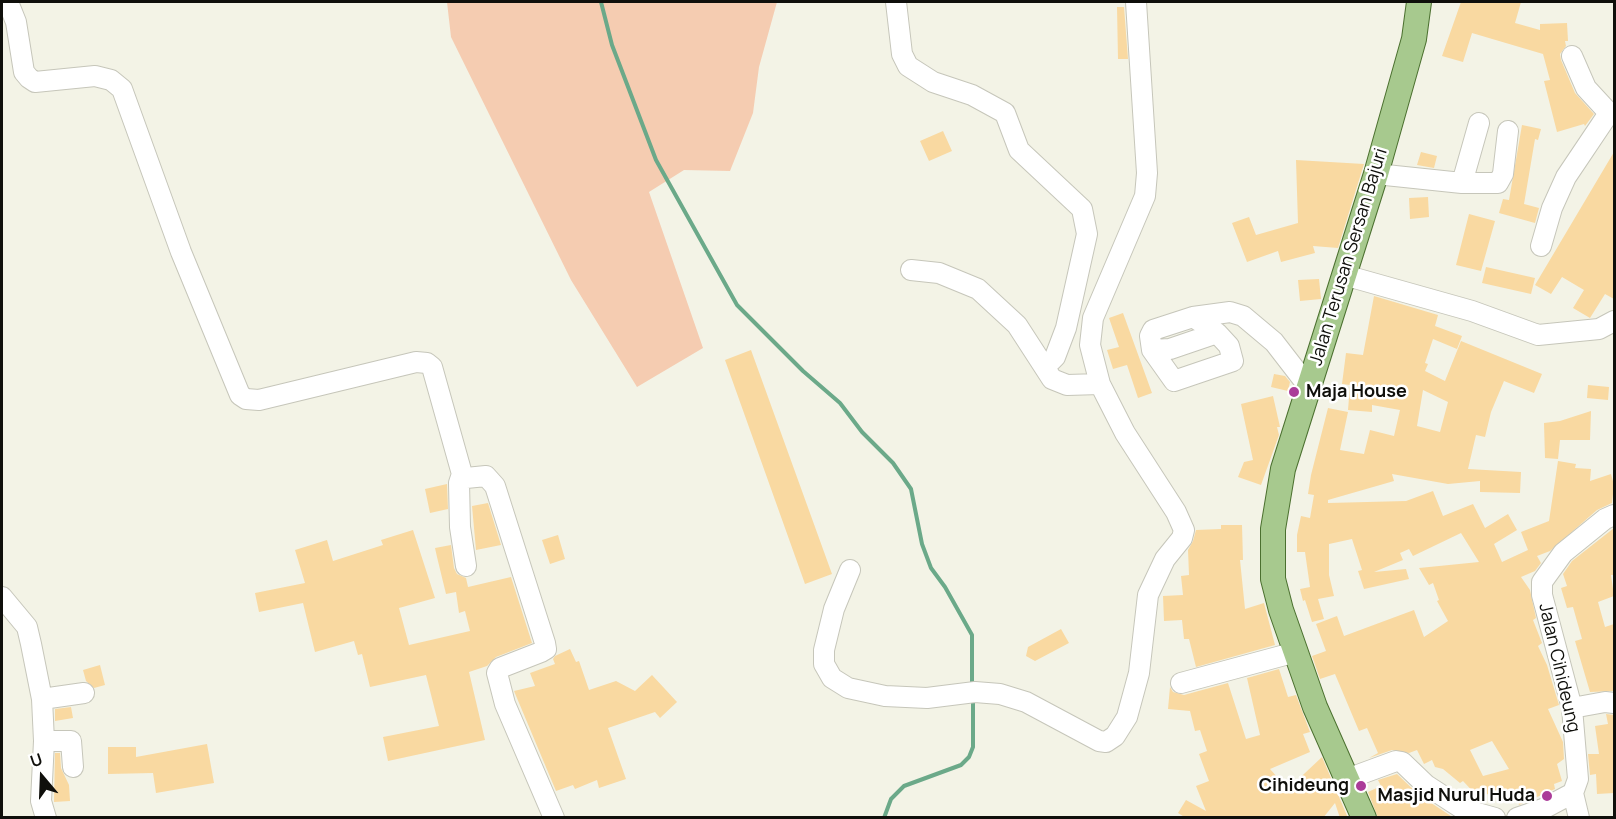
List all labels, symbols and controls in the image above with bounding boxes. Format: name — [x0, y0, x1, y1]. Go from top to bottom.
street label: Jalan Terusan Sersan Bajuri — [1306, 146, 1392, 368]
place label: Maja House — [1306, 381, 1407, 403]
marker: Maja House — [1287, 385, 1301, 399]
street label: Jalan Cihideung — [1534, 601, 1584, 735]
north arrow — [12, 747, 72, 807]
text: U — [27, 748, 45, 772]
place label: Cihideung — [1259, 775, 1349, 797]
marker: Cihideung — [1354, 779, 1368, 793]
place label: Masjid Nurul Huda — [1378, 785, 1535, 807]
marker: Masjid Nurul Huda — [1540, 789, 1554, 803]

